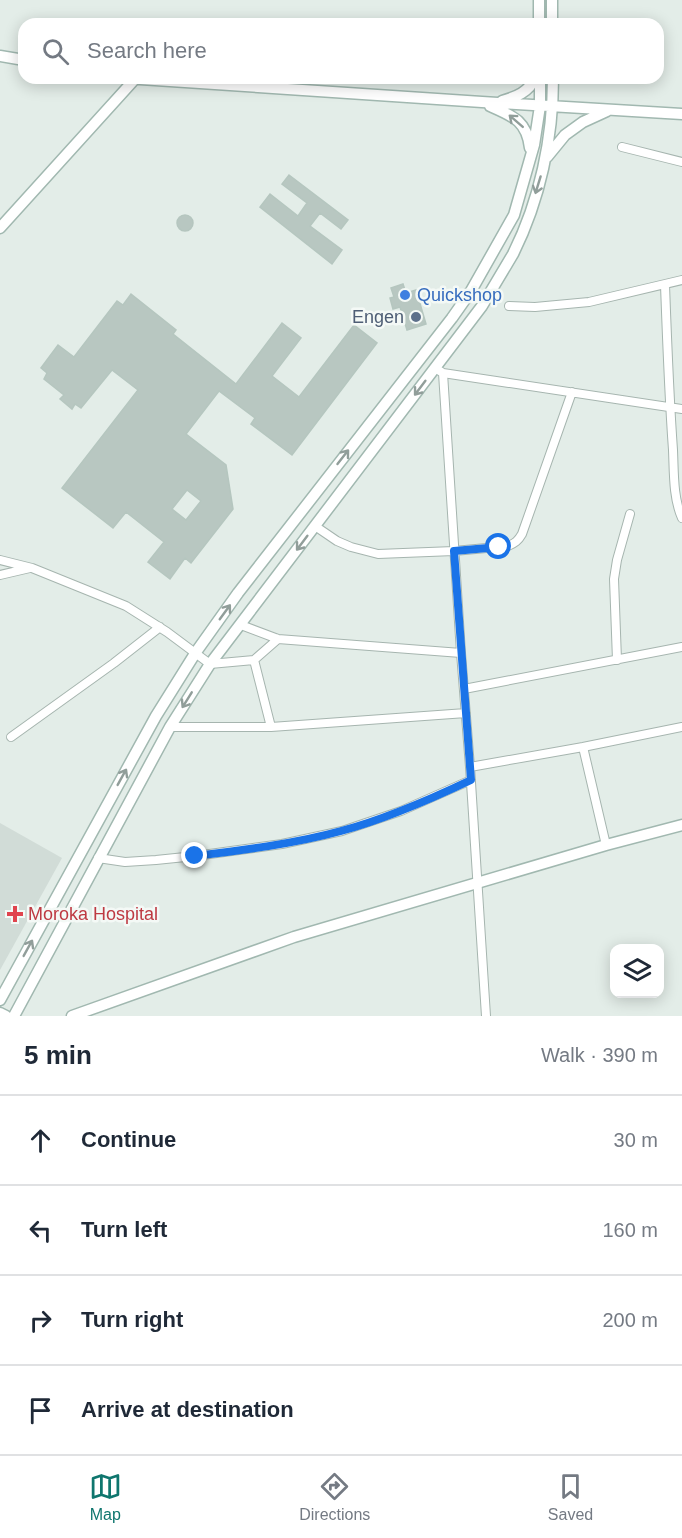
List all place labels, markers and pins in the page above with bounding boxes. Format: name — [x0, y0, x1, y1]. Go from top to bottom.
place label: Quickshop — [417, 285, 502, 305]
marker: Quickshop — [398, 288, 412, 302]
place label: Engen — [352, 307, 404, 327]
marker: Engen — [409, 310, 423, 324]
place label: Moroka Hospital — [28, 904, 158, 924]
marker: Moroka Hospital — [6, 905, 24, 923]

